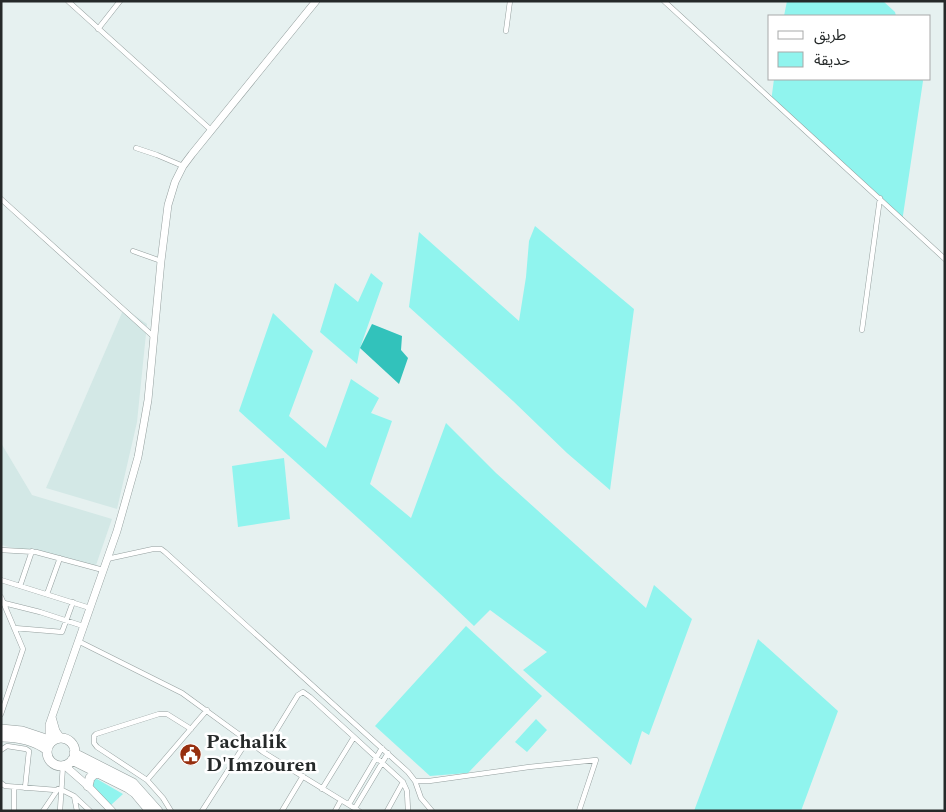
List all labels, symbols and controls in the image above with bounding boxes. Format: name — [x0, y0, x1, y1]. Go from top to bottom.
legend — [768, 15, 931, 80]
text: طريق — [814, 24, 846, 47]
text: حديقة — [814, 49, 850, 72]
place label: Pachalik D'Imzouren — [206, 727, 317, 780]
public building icon: Pachalik D'Imzouren — [178, 742, 202, 766]

